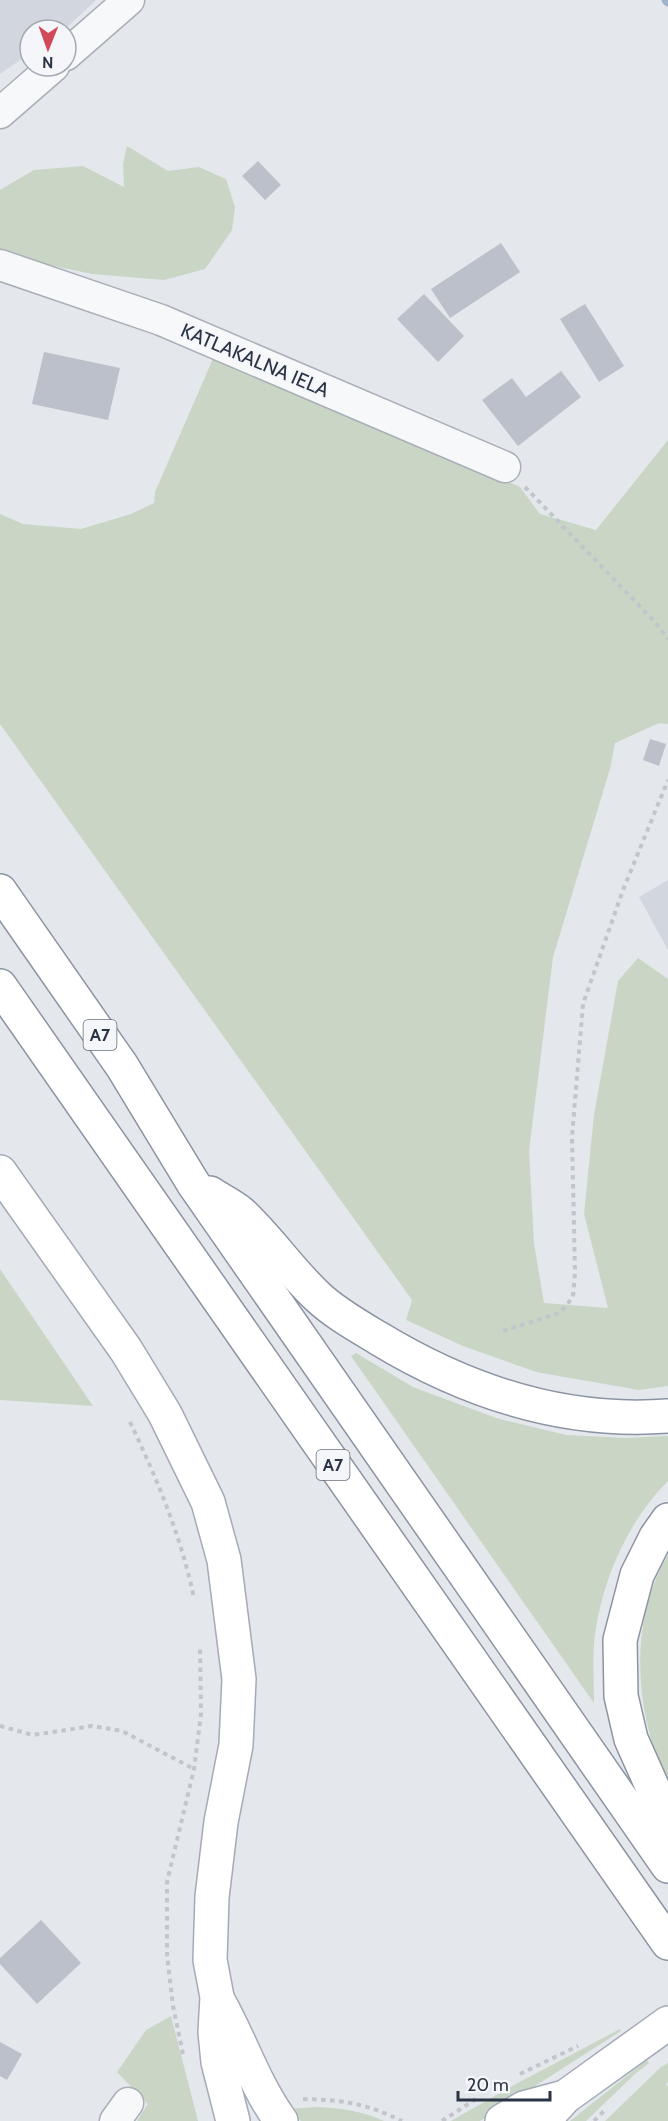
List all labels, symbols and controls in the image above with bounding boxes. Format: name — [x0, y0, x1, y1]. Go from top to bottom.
north arrow — [18, 18, 78, 78]
text: N — [42, 53, 54, 72]
street label: KATLAKALNA IELA — [177, 318, 333, 402]
road number: A7 — [84, 1020, 116, 1050]
road number: A7 — [316, 1450, 350, 1480]
scale bar — [458, 2064, 550, 2102]
text: 20 m — [467, 2074, 509, 2096]

